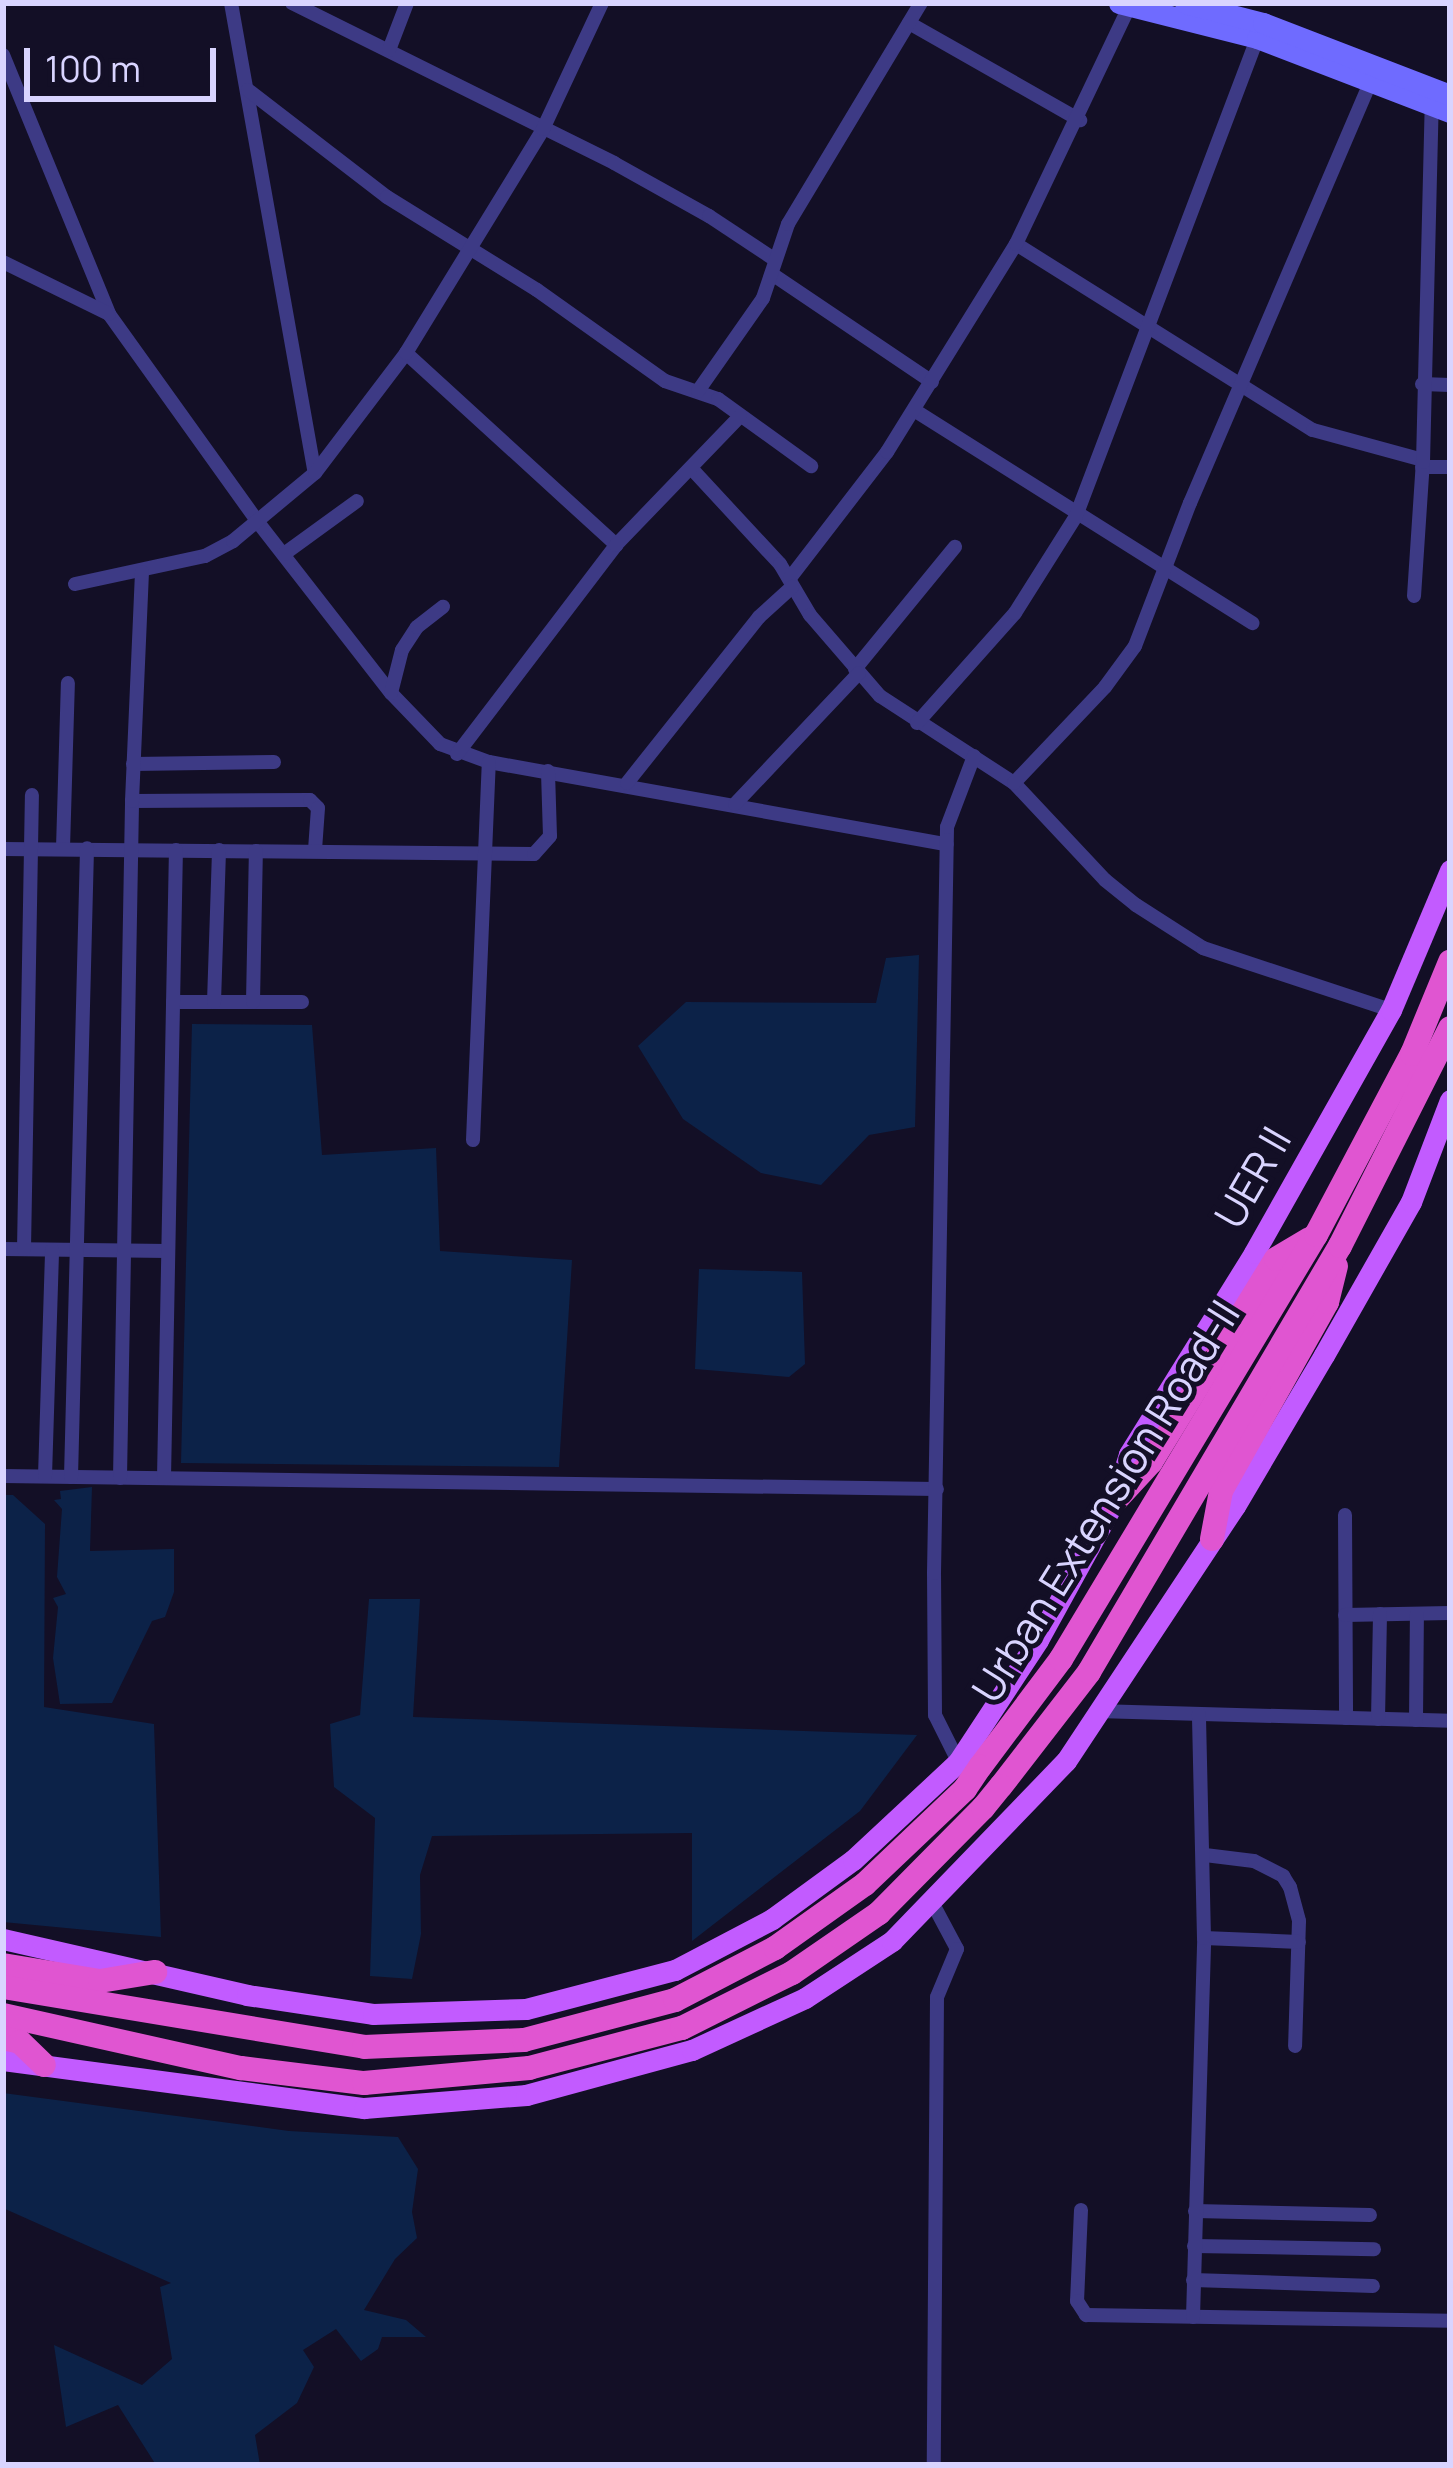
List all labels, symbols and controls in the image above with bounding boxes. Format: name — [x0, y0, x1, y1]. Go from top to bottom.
scale bar — [30, 24, 222, 98]
text: 100 m — [45, 44, 141, 93]
street label: UER II — [1203, 1118, 1301, 1236]
street label: Urban Extension Road-II — [961, 1291, 1249, 1711]

